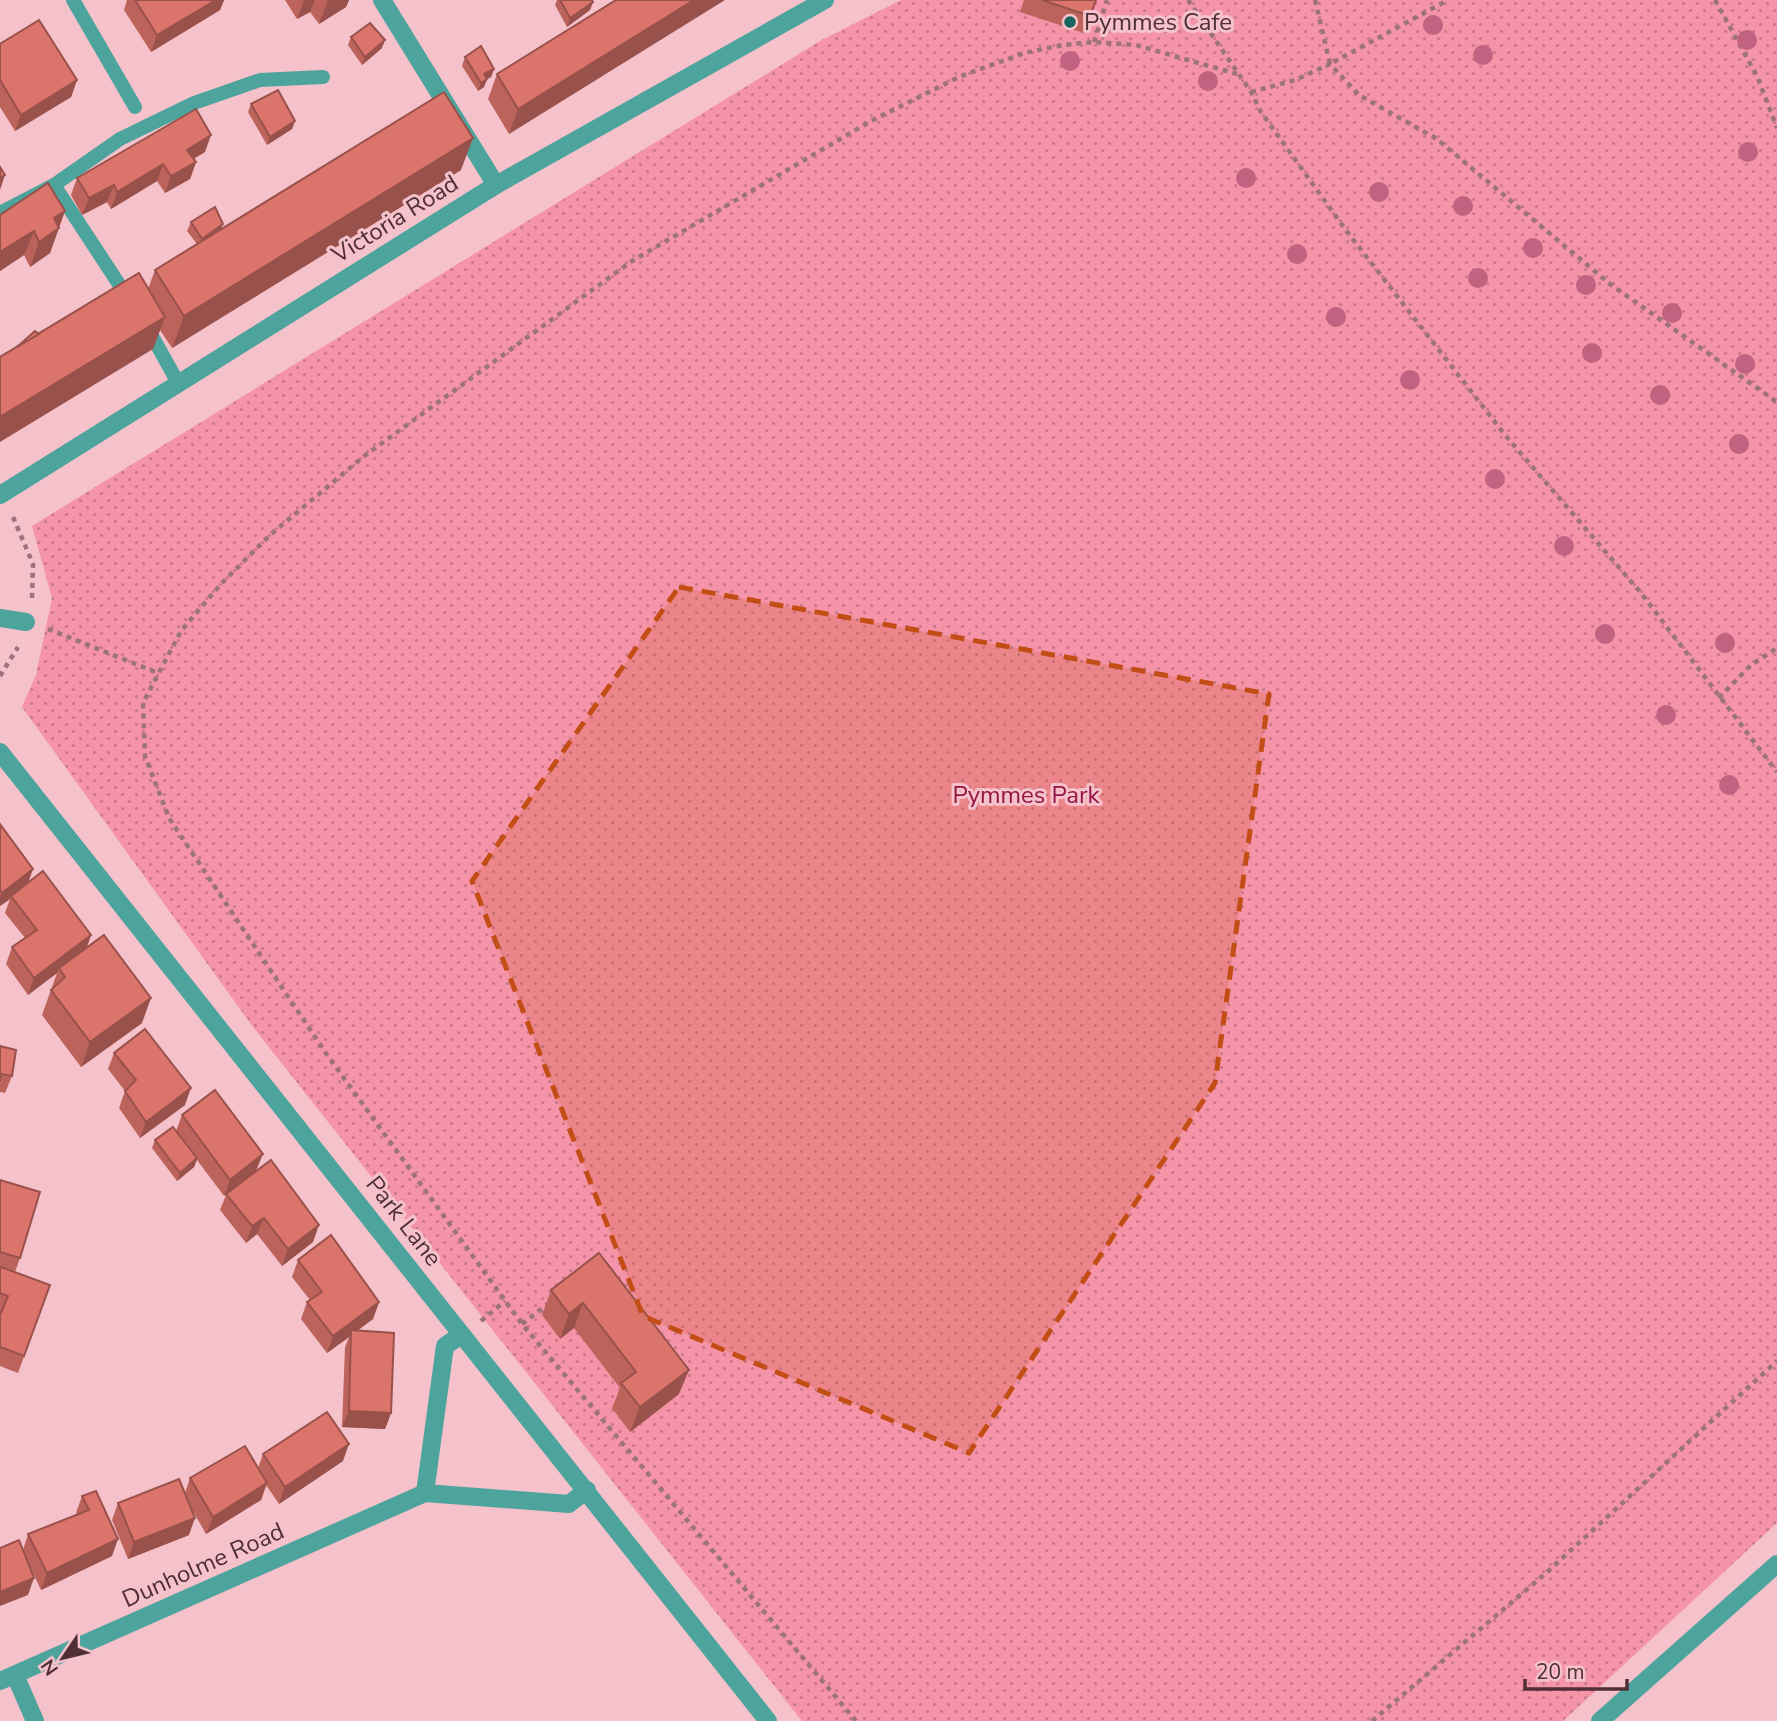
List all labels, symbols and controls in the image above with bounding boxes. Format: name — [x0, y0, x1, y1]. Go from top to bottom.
place label: Pymmes Cafe — [1084, 6, 1232, 38]
marker: Pymmes Cafe — [1062, 14, 1078, 30]
street label: Victoria Road — [325, 167, 464, 271]
park label: Pymmes Park — [952, 779, 1101, 811]
street label: Park Lane — [359, 1169, 449, 1273]
street label: Dunholme Road — [117, 1515, 289, 1615]
north arrow — [28, 1623, 98, 1693]
scale bar — [1525, 1648, 1626, 1692]
text: N — [35, 1654, 65, 1680]
text: 20 m — [1536, 1658, 1585, 1686]

